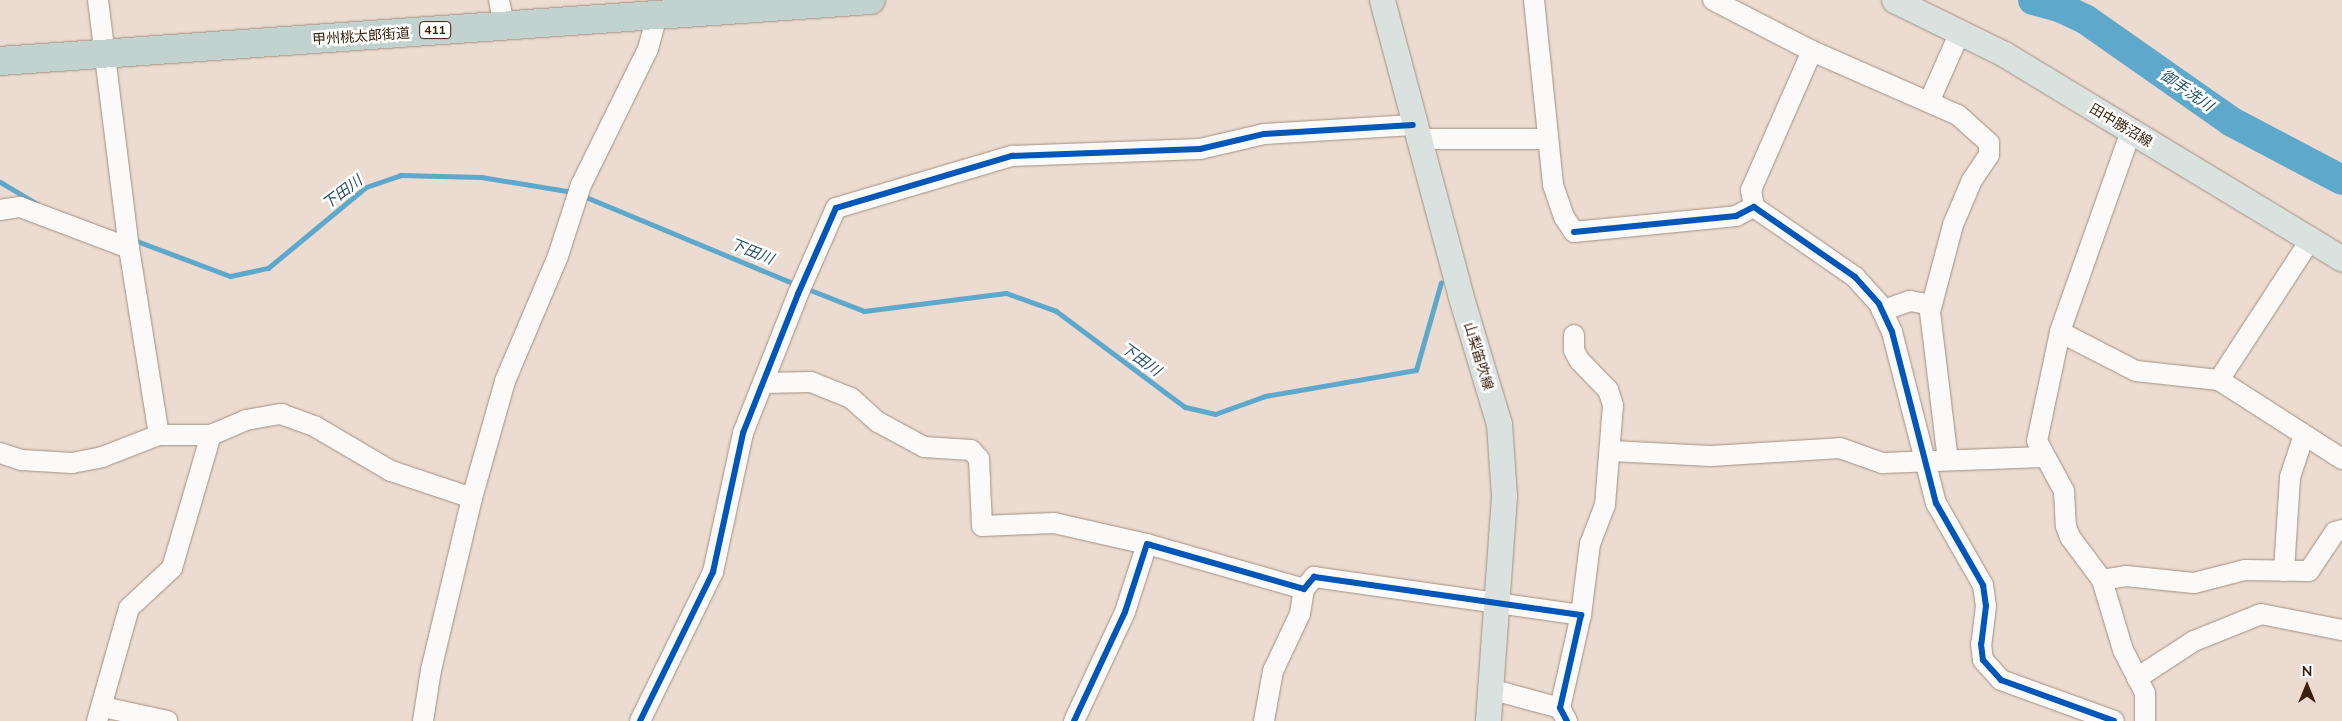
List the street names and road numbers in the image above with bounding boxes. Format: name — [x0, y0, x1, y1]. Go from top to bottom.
road number: 411 — [419, 20, 451, 40]
street label: 甲州桃太郎街道 — [312, 24, 410, 48]
street label: 田中勝沼線 — [2087, 100, 2155, 150]
street label: 山梨笛吹線 — [1461, 320, 1497, 392]

